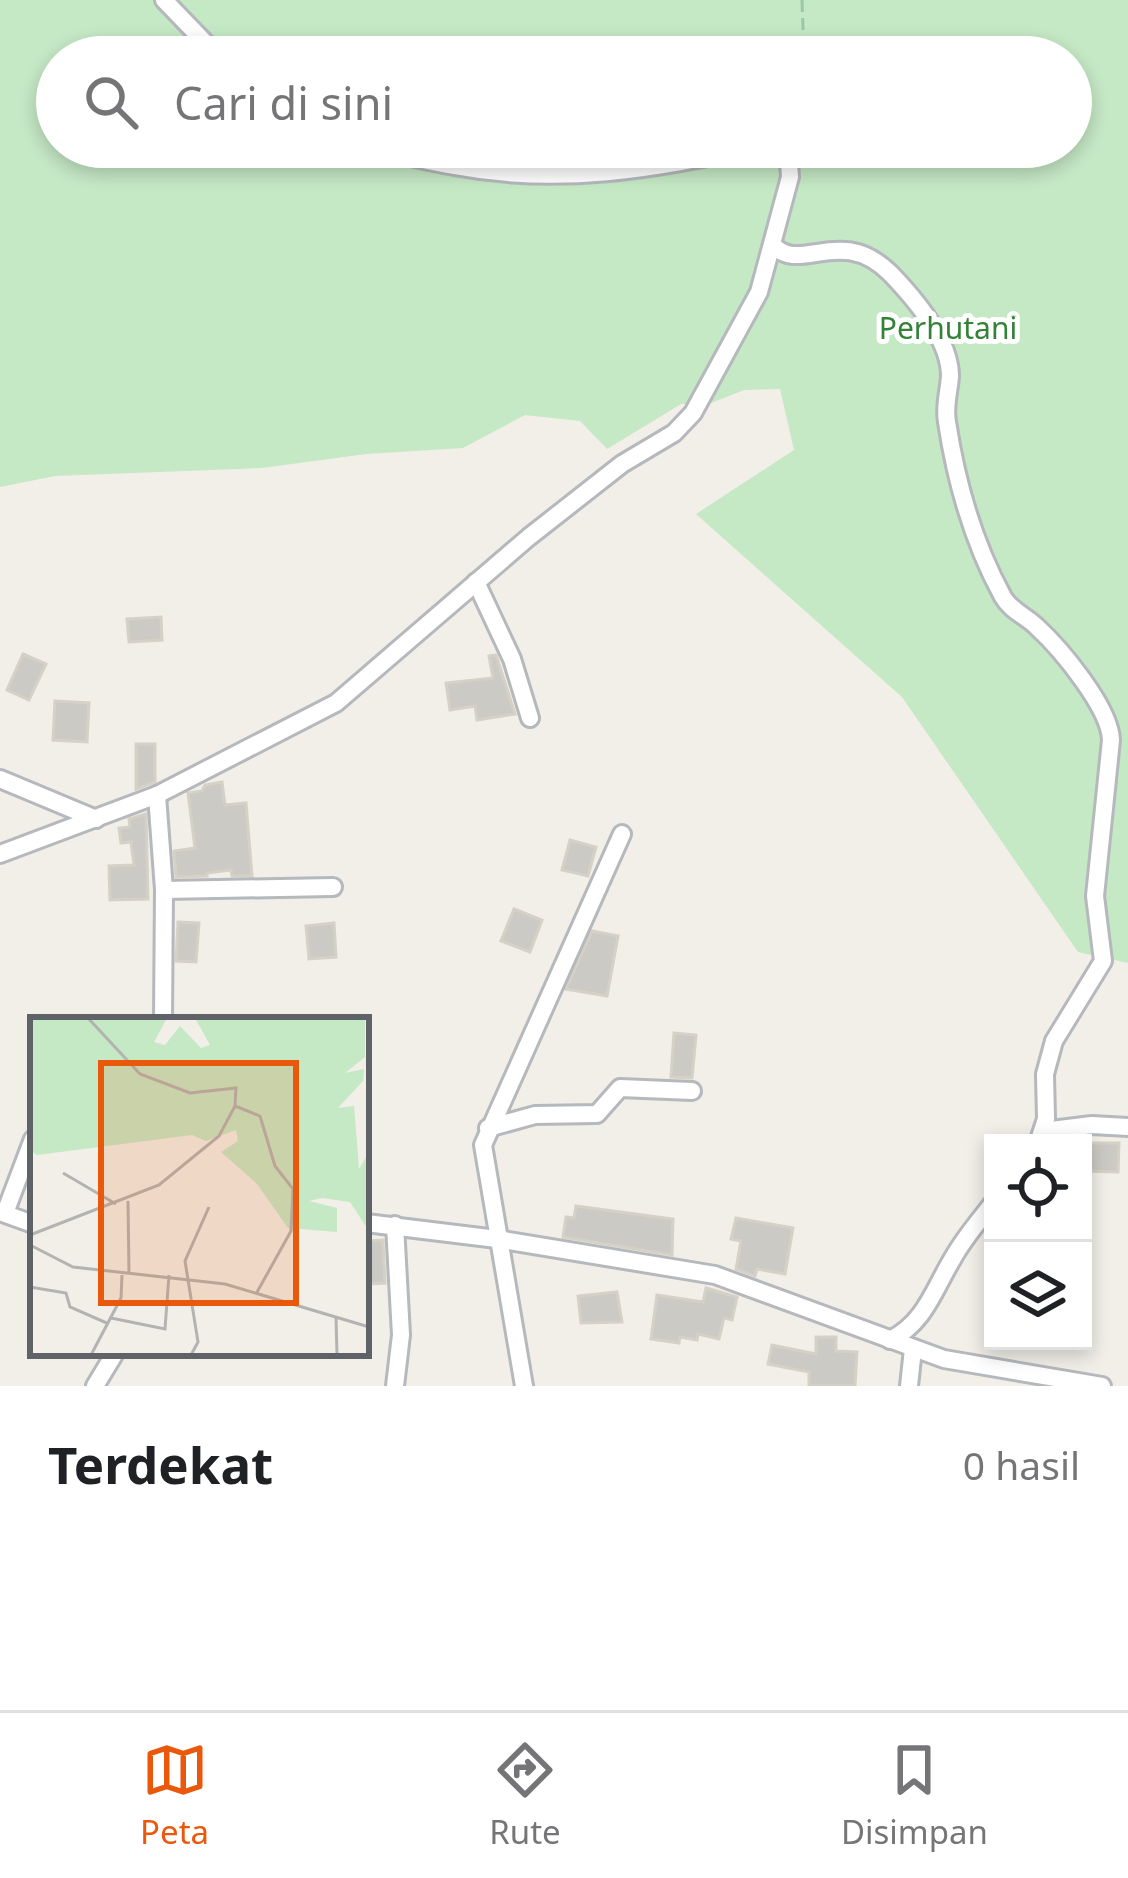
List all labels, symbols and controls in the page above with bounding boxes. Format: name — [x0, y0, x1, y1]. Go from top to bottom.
search box — [36, 36, 1092, 168]
icon: search — [78, 69, 144, 135]
text: Cari di sini — [174, 72, 393, 133]
park label: Perhutani — [879, 307, 1017, 348]
inset map — [30, 1017, 369, 1356]
map controls — [984, 1134, 1092, 1350]
button: locate — [984, 1134, 1092, 1242]
button: layers — [984, 1242, 1092, 1350]
text: Terdekat — [48, 1429, 273, 1499]
text: 0 hasil — [963, 1438, 1080, 1491]
tab: Peta — [140, 1737, 209, 1854]
tab: Rute — [489, 1737, 561, 1854]
tab: Disimpan — [841, 1737, 988, 1854]

